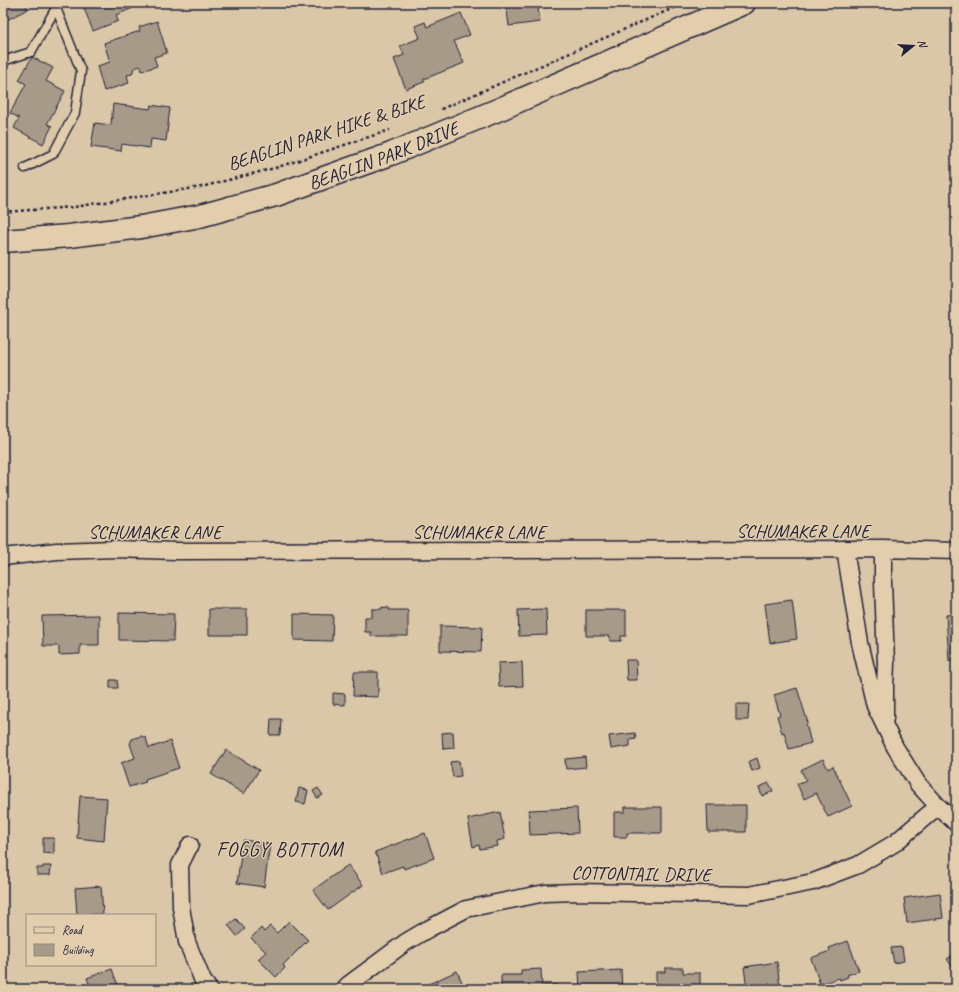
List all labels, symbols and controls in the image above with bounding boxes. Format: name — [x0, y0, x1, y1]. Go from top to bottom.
north arrow — [893, 26, 933, 66]
text: N — [915, 38, 931, 50]
street label: BEAGLIN PARK HIKE & BIKE — [225, 89, 430, 176]
street label: BEAGLIN PARK DRIVE — [305, 115, 465, 196]
street label: SCHUMAKER LANE — [736, 519, 872, 543]
street label: SCHUMAKER LANE — [88, 520, 224, 544]
street label: SCHUMAKER LANE — [412, 520, 548, 544]
district label: FOGGY BOTTOM — [217, 837, 344, 862]
street label: COTTONTAIL DRIVE — [571, 861, 714, 887]
legend — [26, 914, 156, 966]
text: Road — [62, 922, 84, 938]
text: Building — [62, 942, 94, 958]

